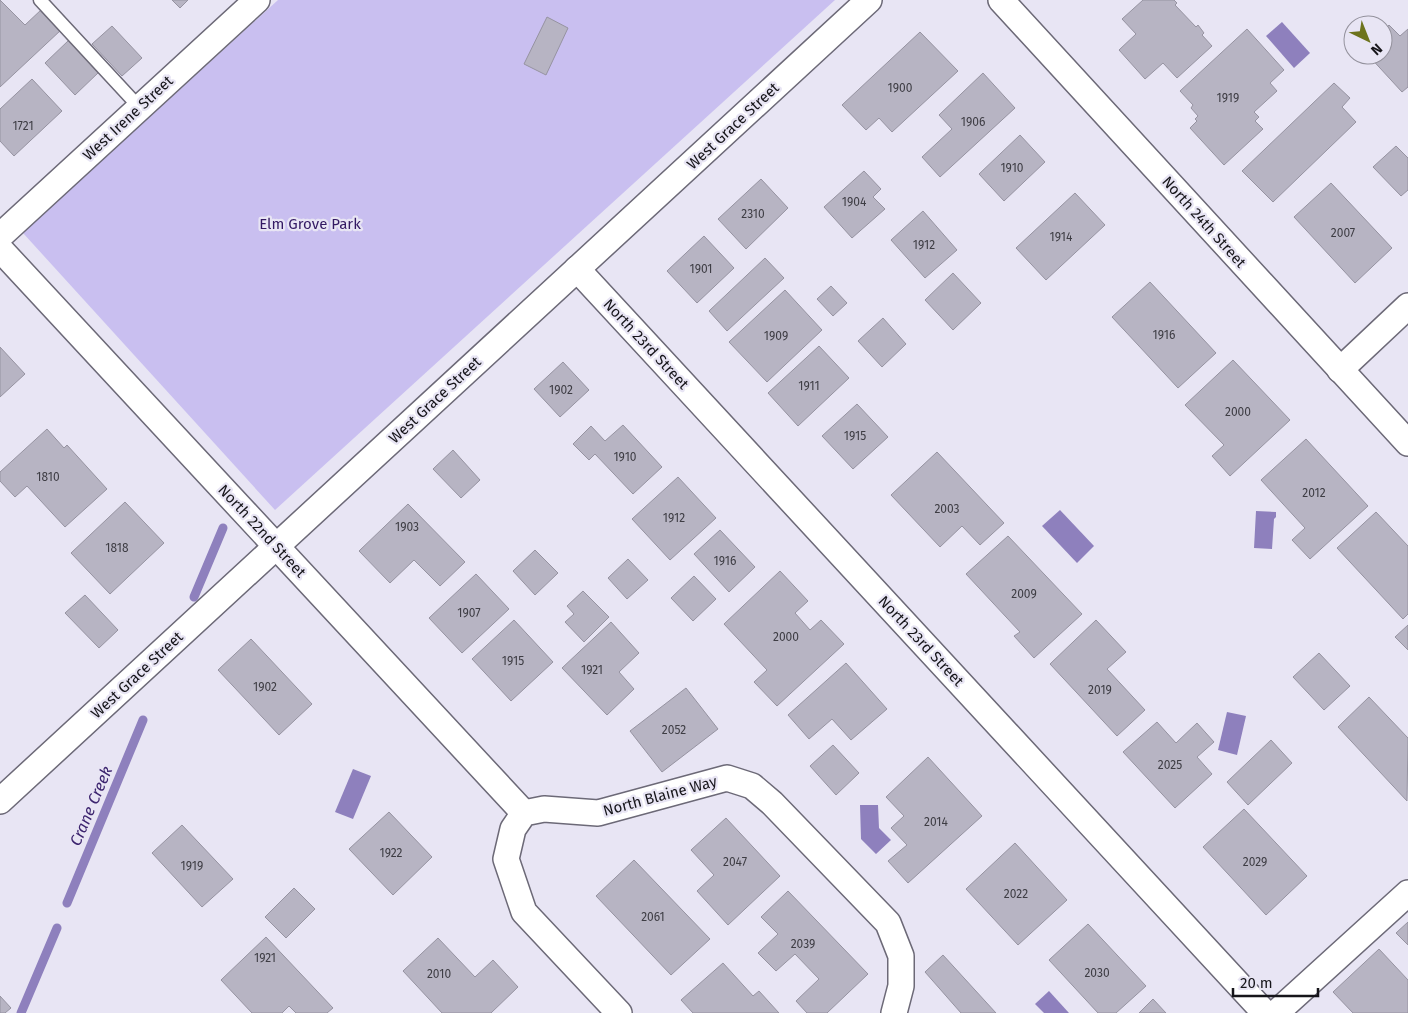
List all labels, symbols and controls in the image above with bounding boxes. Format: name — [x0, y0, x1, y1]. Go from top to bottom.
north arrow — [1343, 15, 1393, 65]
text: N — [1367, 40, 1386, 59]
street label: West Irene Street — [79, 71, 177, 164]
street label: West Grace Street — [683, 78, 783, 173]
house number: 1900 — [888, 81, 913, 95]
house number: 1919 — [1217, 91, 1239, 105]
house number: 1906 — [961, 115, 985, 129]
house number: 1721 — [12, 119, 34, 133]
house number: 1910 — [1000, 161, 1024, 175]
street label: North 24th Street — [1158, 173, 1250, 272]
house number: 1904 — [842, 195, 867, 209]
house number: 2310 — [741, 207, 765, 221]
park label: Elm Grove Park — [259, 215, 361, 233]
house number: 2007 — [1331, 226, 1355, 240]
house number: 1914 — [1050, 230, 1073, 244]
house number: 1912 — [913, 238, 935, 252]
house number: 1901 — [689, 262, 713, 276]
street label: North 23rd Street — [600, 295, 693, 393]
house number: 1916 — [1153, 328, 1175, 342]
house number: 1909 — [764, 329, 788, 343]
street label: West Grace Street — [385, 352, 485, 447]
house number: 1911 — [798, 379, 820, 393]
house number: 1902 — [549, 383, 573, 397]
house number: 2000 — [1225, 405, 1251, 419]
house number: 1915 — [844, 429, 866, 443]
house number: 1910 — [613, 450, 637, 464]
house number: 1810 — [36, 470, 60, 484]
street label: North 22nd Street — [214, 481, 310, 582]
house number: 2012 — [1302, 486, 1326, 500]
house number: 2003 — [934, 502, 960, 516]
house number: 1912 — [663, 511, 685, 525]
house number: 1903 — [395, 520, 419, 534]
house number: 1818 — [105, 541, 129, 555]
house number: 1916 — [714, 554, 736, 568]
house number: 2009 — [1011, 587, 1037, 601]
street label: North 23rd Street — [875, 592, 968, 690]
house number: 1907 — [457, 606, 481, 620]
street label: West Grace Street — [87, 627, 187, 722]
house number: 2000 — [773, 630, 799, 644]
house number: 1915 — [502, 654, 524, 668]
house number: 1921 — [581, 663, 603, 677]
house number: 1902 — [253, 680, 277, 694]
house number: 2019 — [1088, 683, 1112, 697]
house number: 2052 — [662, 723, 686, 737]
house number: 2025 — [1158, 758, 1182, 772]
water label: Crane Creek — [66, 763, 116, 849]
street label: North Blaine Way — [601, 772, 719, 820]
house number: 2014 — [924, 815, 949, 829]
house number: 1922 — [379, 846, 403, 860]
house number: 2047 — [723, 855, 747, 869]
house number: 2029 — [1243, 855, 1267, 869]
house number: 1919 — [181, 859, 203, 873]
house number: 2022 — [1004, 887, 1028, 901]
house number: 2061 — [641, 910, 665, 924]
house number: 2039 — [791, 937, 815, 951]
house number: 1921 — [254, 951, 276, 965]
house number: 2030 — [1084, 966, 1110, 980]
scale bar — [1233, 966, 1318, 998]
house number: 2010 — [427, 967, 451, 981]
text: 20 m — [1240, 974, 1273, 992]

